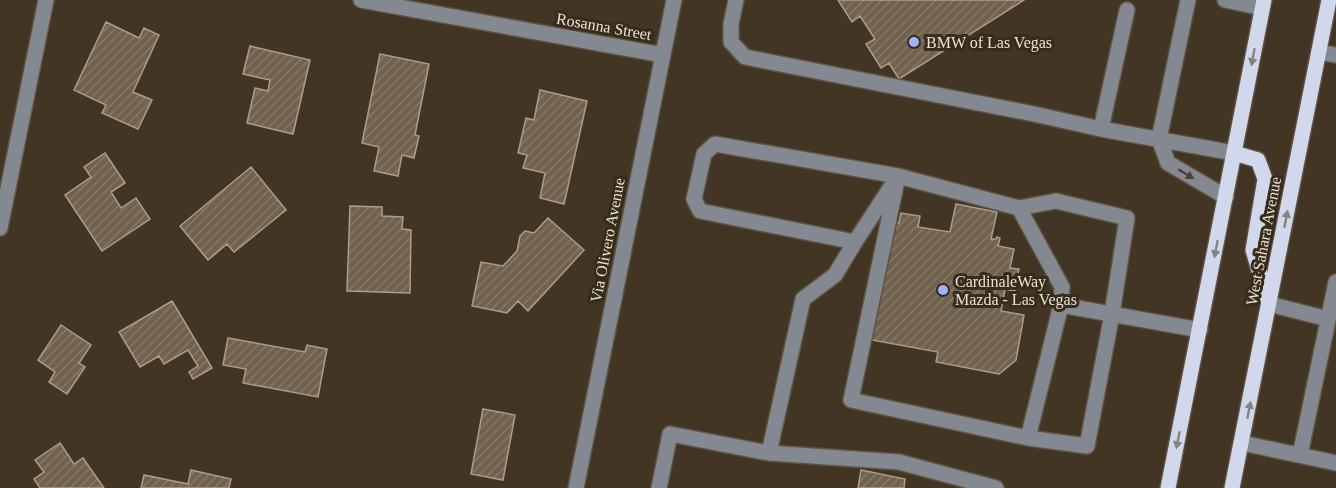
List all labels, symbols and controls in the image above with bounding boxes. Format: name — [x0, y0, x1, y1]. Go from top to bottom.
street label: Rosanna Street — [555, 10, 653, 43]
place label: BMW of Las Vegas — [926, 34, 1052, 52]
marker: BMW of Las Vegas — [907, 35, 921, 49]
one-way arrow — [1248, 48, 1257, 67]
one-way arrow — [1178, 168, 1194, 179]
street label: West Sahara Avenue — [1243, 175, 1284, 307]
street label: Via Olivero Avenue — [587, 176, 628, 304]
one-way arrow — [1282, 209, 1291, 228]
one-way arrow — [1211, 240, 1220, 259]
place label: CardinaleWay Mazda - Las Vegas — [955, 273, 1077, 309]
marker: CardinaleWay Mazda - Las Vegas — [936, 283, 950, 297]
one-way arrow — [1245, 400, 1254, 419]
one-way arrow — [1173, 431, 1182, 450]

